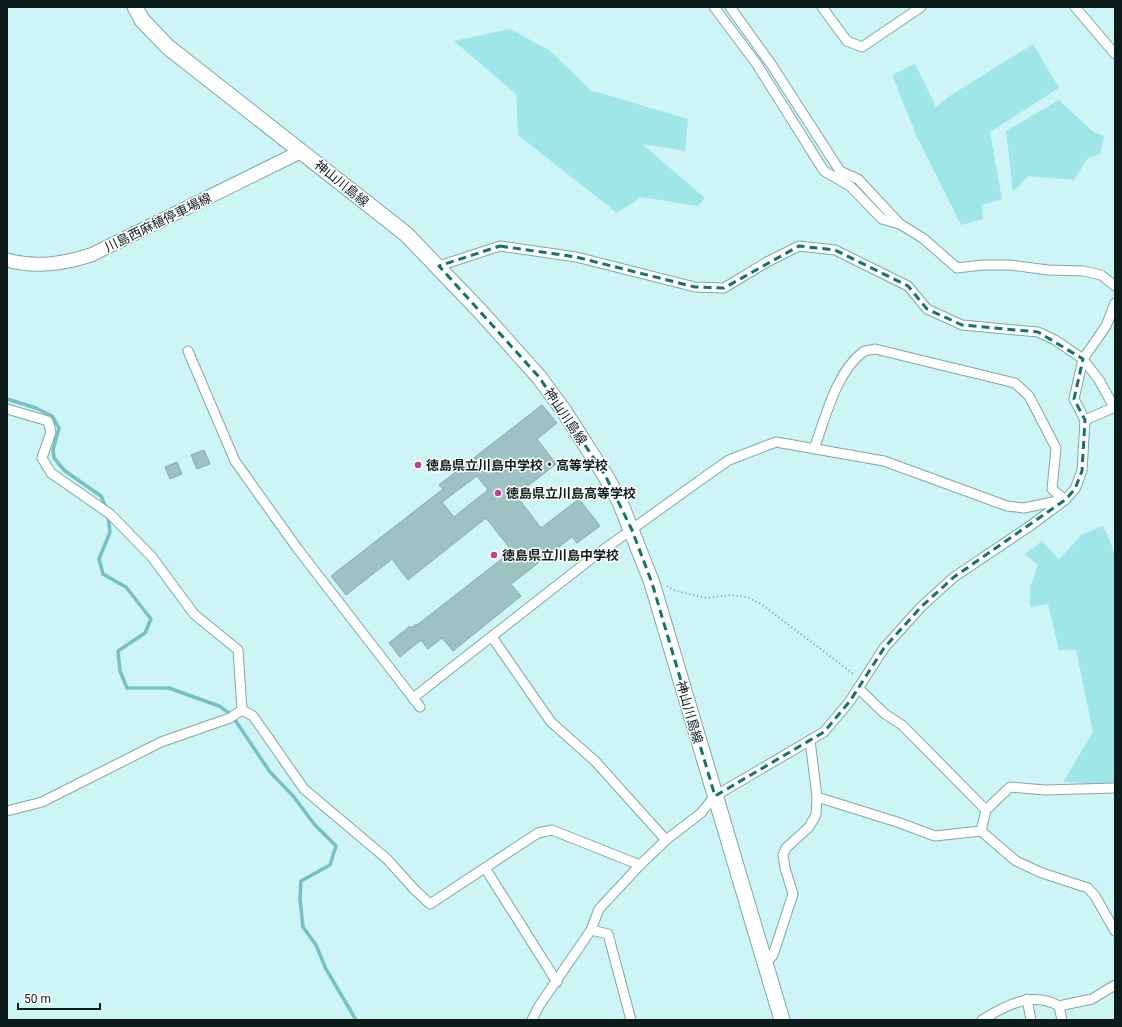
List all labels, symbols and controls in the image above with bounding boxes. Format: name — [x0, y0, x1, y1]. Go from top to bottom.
street label: 神山川島線 — [312, 157, 372, 210]
street label: 川島西麻植停車場線 — [102, 190, 214, 255]
street label: 神山川島線 — [541, 385, 590, 447]
place label: 徳島県立川島中学校・高等学校 — [426, 458, 608, 473]
marker: 徳島県立川島中学校・高等学校 — [413, 460, 423, 470]
place label: 徳島県立川島高等学校 — [506, 486, 636, 501]
marker: 徳島県立川島高等学校 — [493, 488, 503, 498]
place label: 徳島県立川島中学校 — [502, 548, 619, 563]
marker: 徳島県立川島中学校 — [489, 550, 499, 560]
street label: 神山川島線 — [673, 679, 706, 745]
scale bar — [18, 985, 100, 1011]
text: 50 m — [24, 992, 51, 1006]

